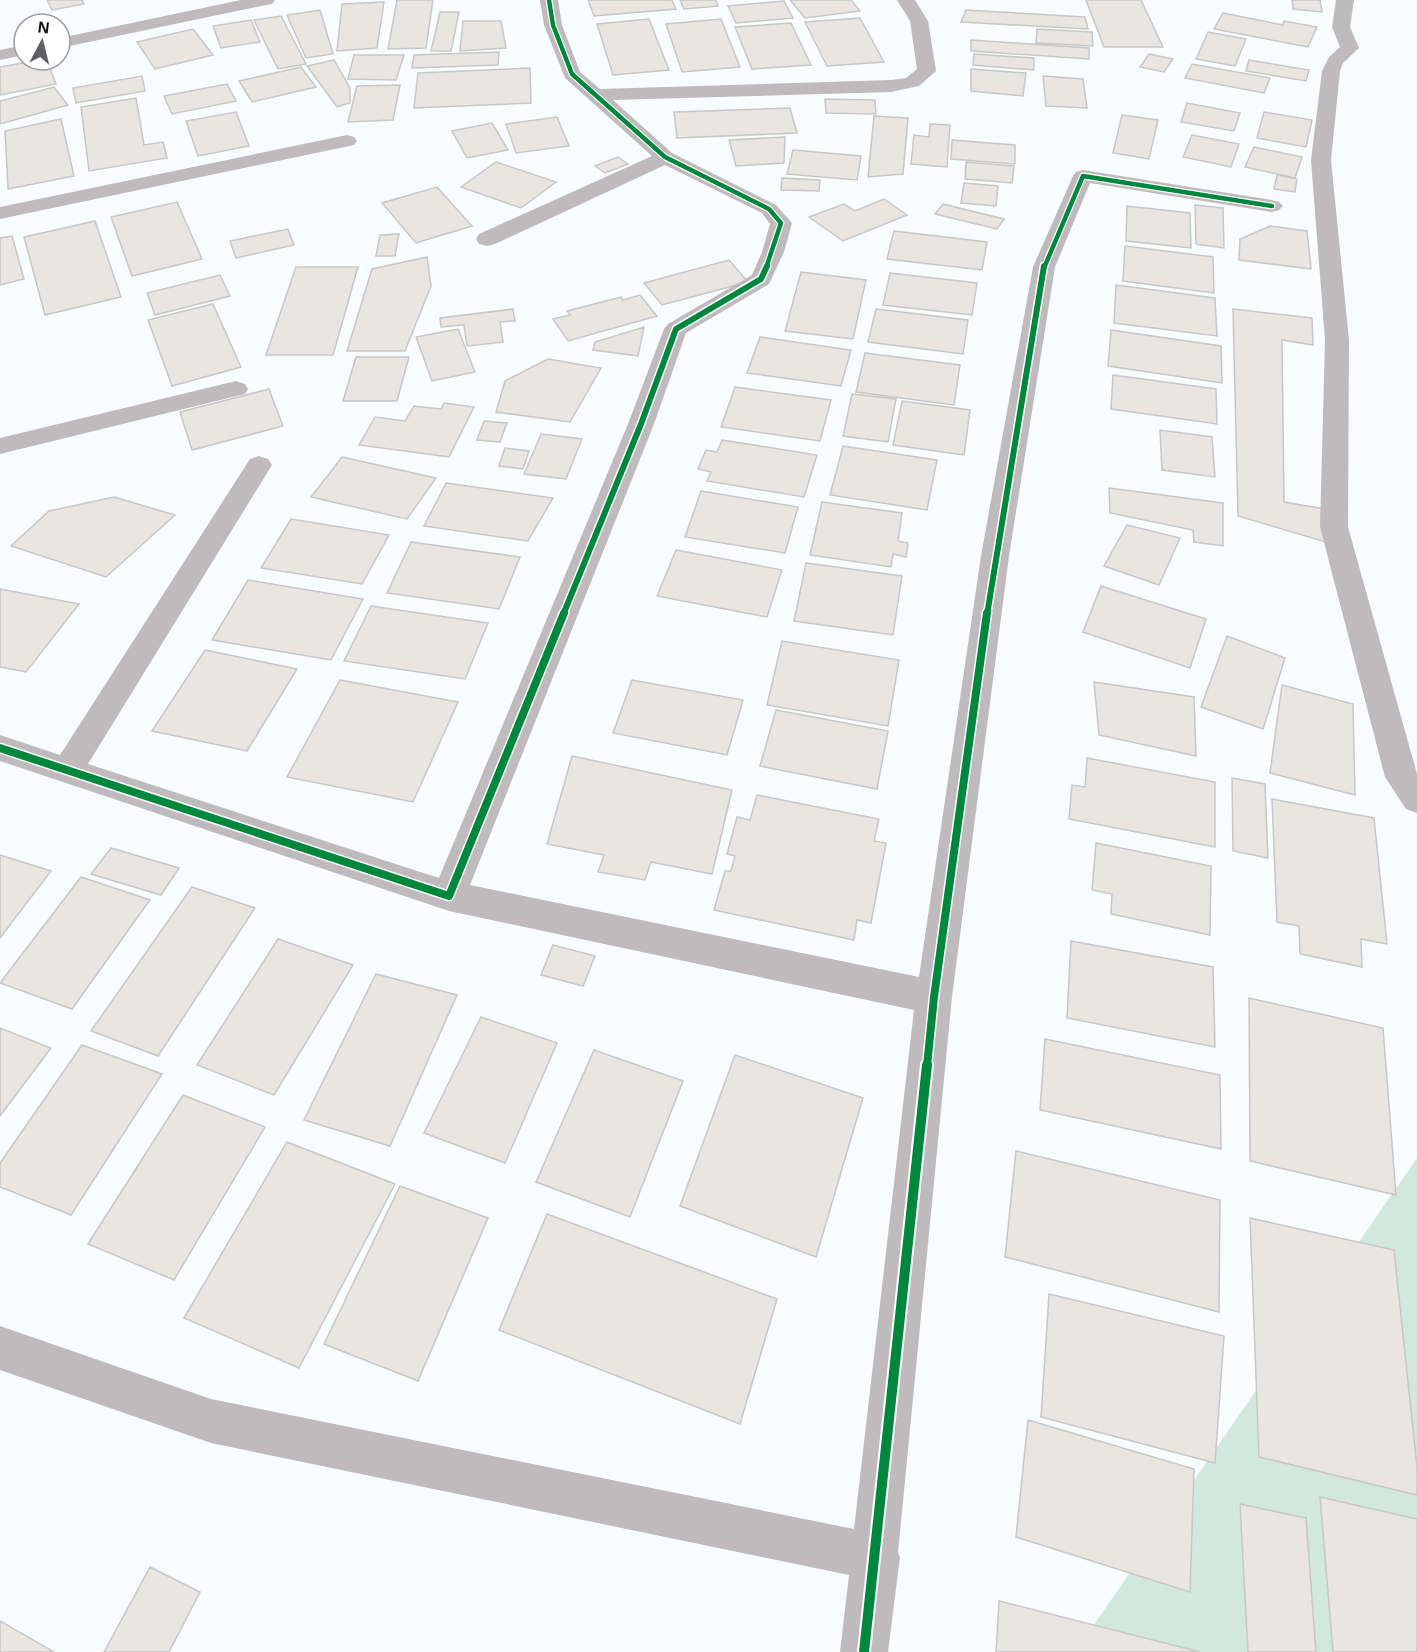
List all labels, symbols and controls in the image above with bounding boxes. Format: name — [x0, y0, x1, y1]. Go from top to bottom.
north arrow — [12, 12, 72, 72]
text: N — [37, 18, 51, 37]

